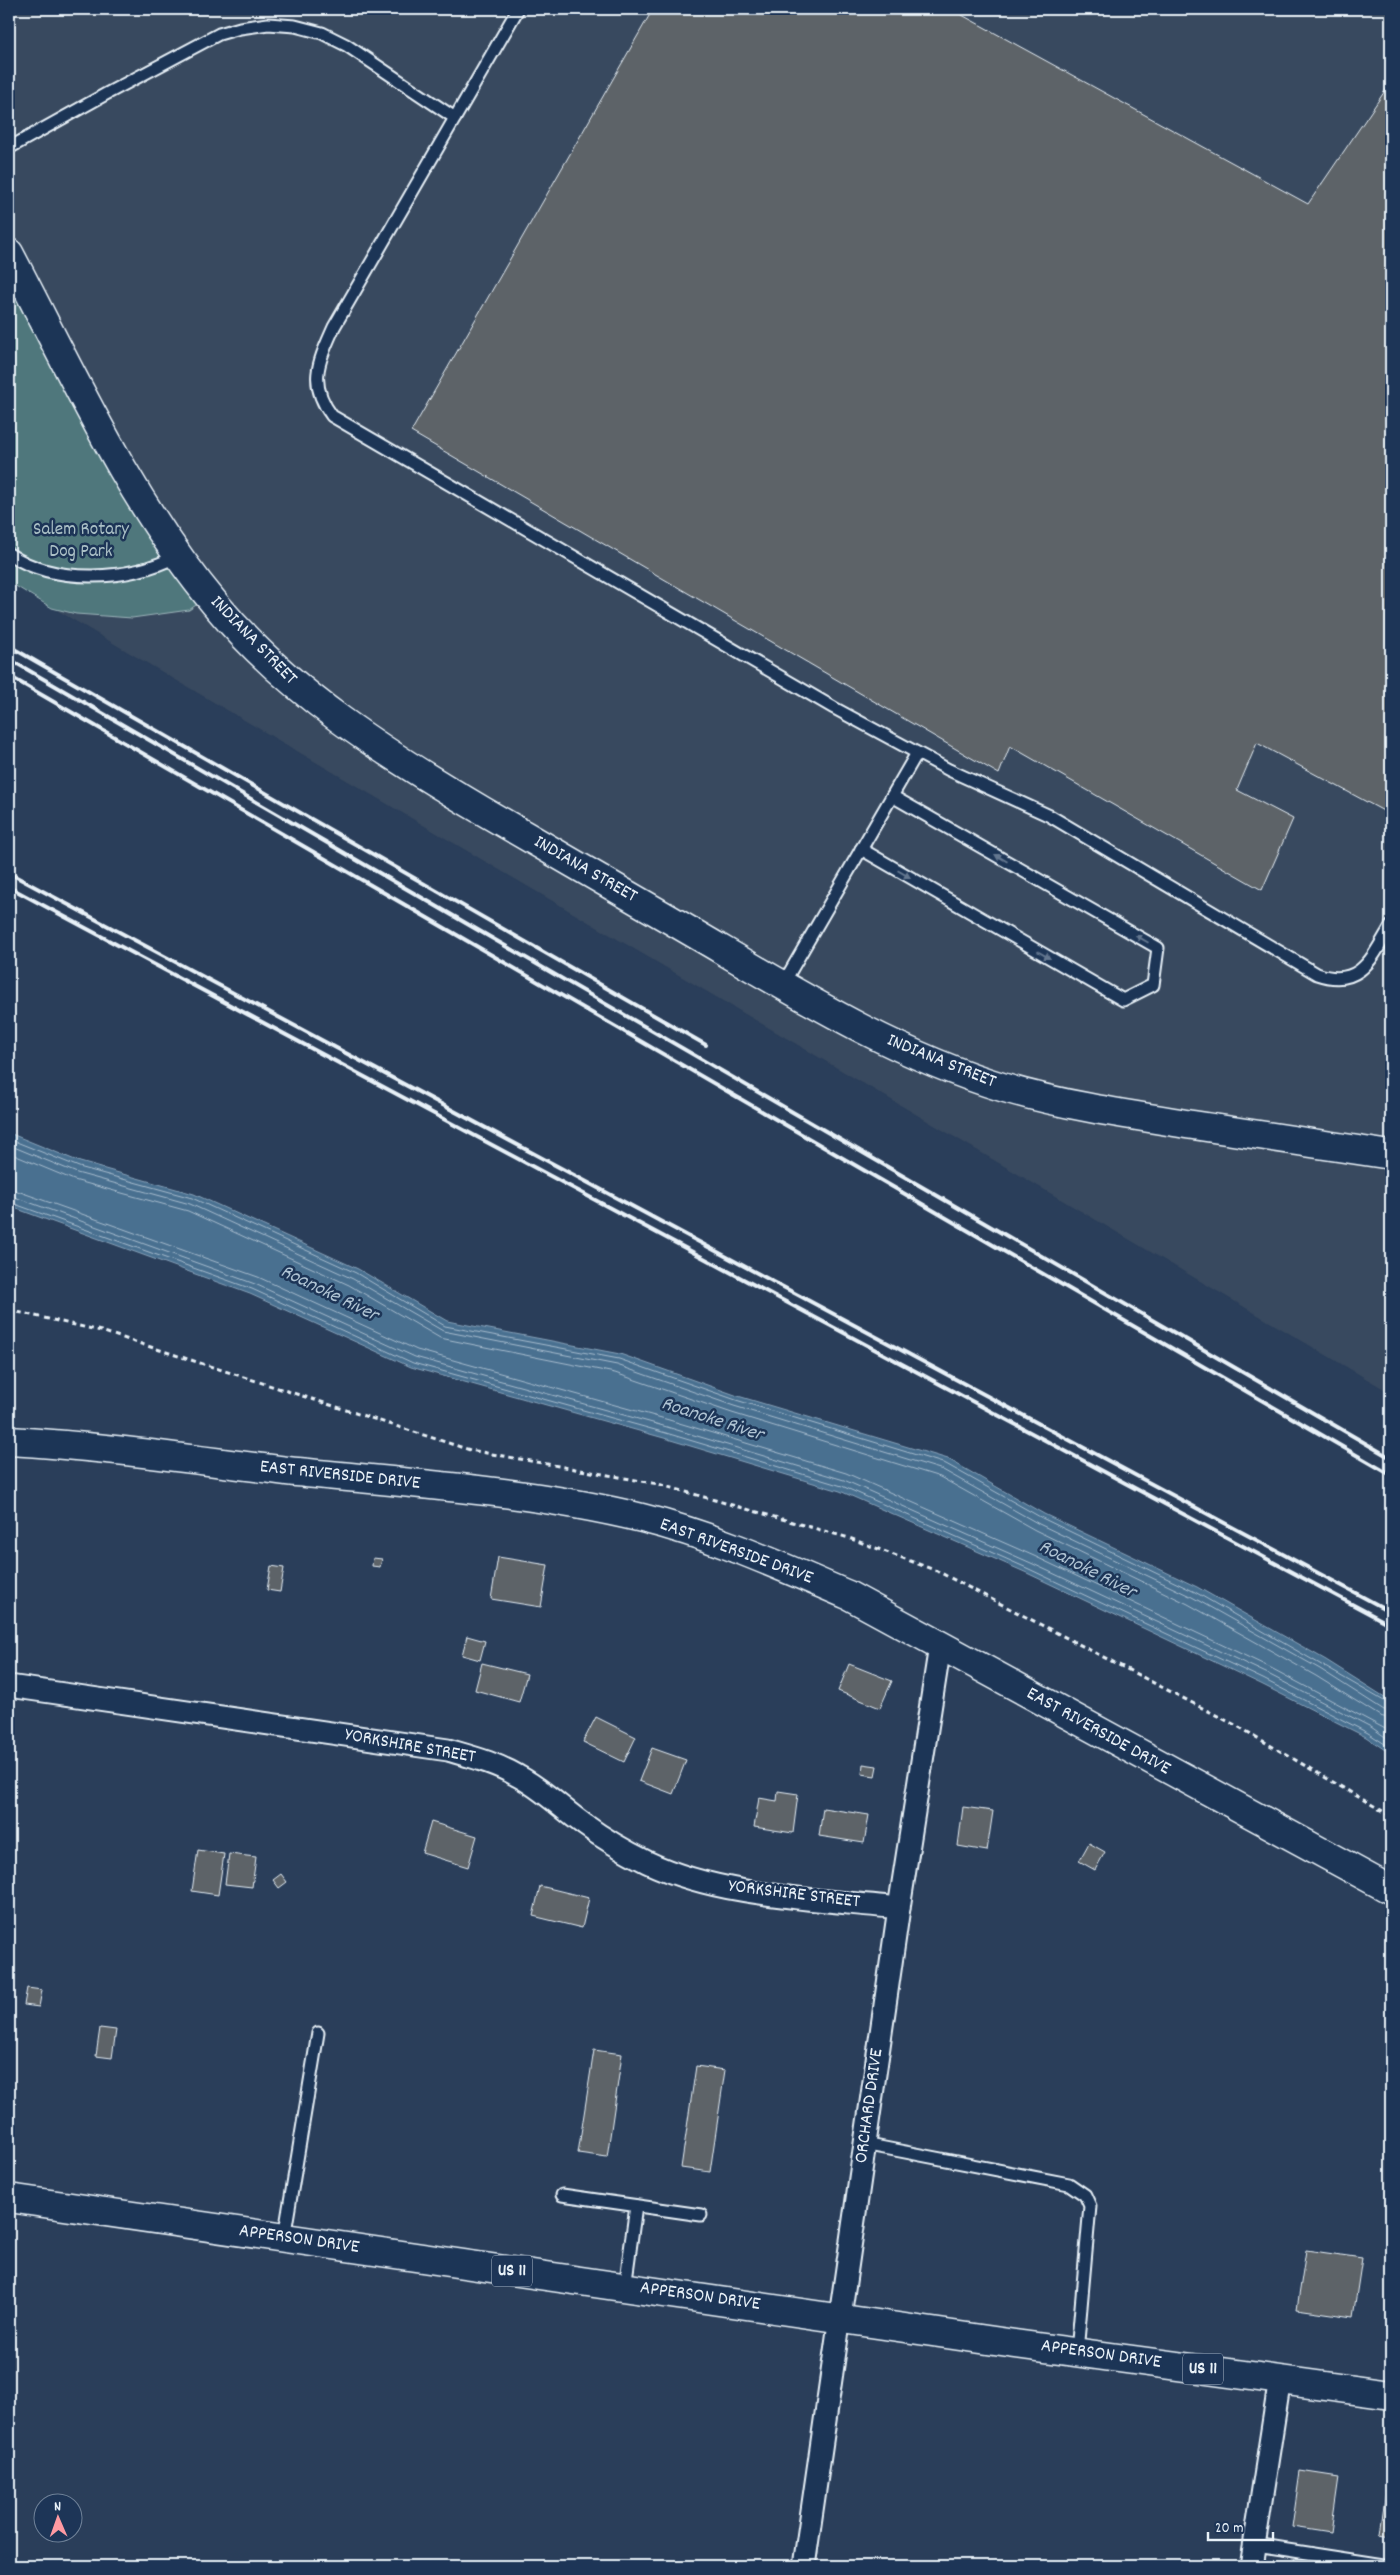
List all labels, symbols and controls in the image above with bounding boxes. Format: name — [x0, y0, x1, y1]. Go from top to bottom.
park label: Salem Rotary Dog Park — [33, 517, 129, 566]
street label: INDIANA STREET — [203, 590, 303, 692]
street label: INDIANA STREET — [528, 829, 642, 911]
one-way arrow — [995, 854, 1008, 863]
one-way arrow — [897, 869, 910, 878]
one-way arrow — [1136, 934, 1149, 943]
one-way arrow — [1038, 950, 1051, 959]
street label: INDIANA STREET — [882, 1028, 1000, 1096]
water label: Roanoke River — [275, 1258, 385, 1331]
water label: Roanoke River — [657, 1390, 769, 1450]
street label: EAST RIVERSIDE DRIVE — [258, 1454, 422, 1498]
street label: EAST RIVERSIDE DRIVE — [656, 1512, 817, 1592]
water label: Roanoke River — [1034, 1534, 1143, 1608]
street label: EAST RIVERSIDE DRIVE — [1021, 1681, 1175, 1783]
street label: YORKSHIRE STREET — [343, 1722, 478, 1772]
street label: YORKSHIRE STREET — [727, 1874, 862, 1917]
street label: ORCHARD DRIVE — [849, 2046, 891, 2165]
street label: APPERSON DRIVE — [237, 2218, 361, 2262]
road number: US 11 — [492, 2256, 532, 2286]
street label: APPERSON DRIVE — [638, 2275, 762, 2319]
street label: APPERSON DRIVE — [1039, 2333, 1163, 2377]
road number: US 11 — [1183, 2354, 1223, 2384]
north arrow — [32, 2492, 82, 2542]
text: N — [54, 2497, 62, 2517]
scale bar — [1208, 2510, 1272, 2542]
text: 20 m — [1215, 2518, 1243, 2540]

